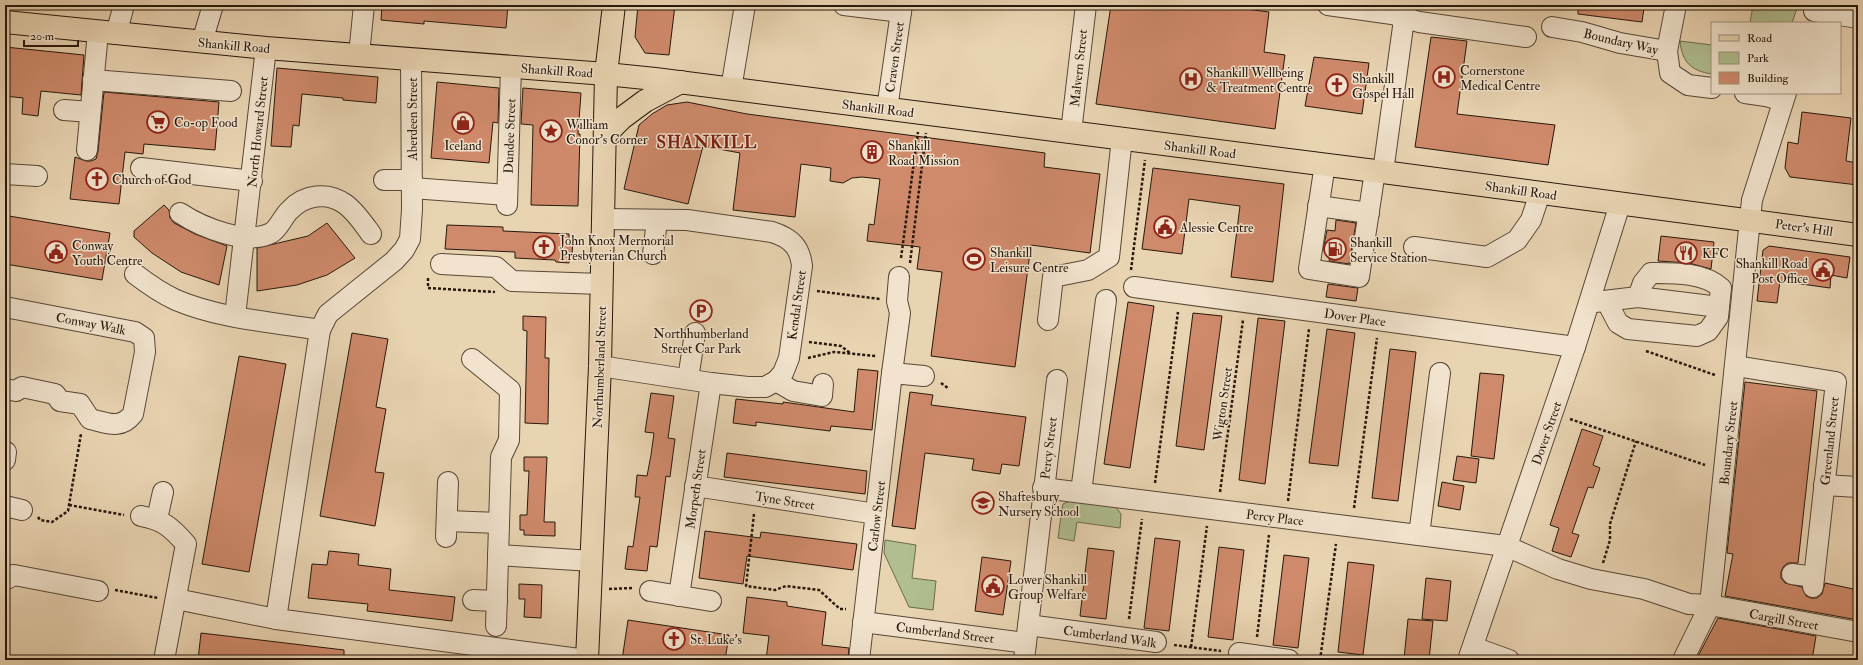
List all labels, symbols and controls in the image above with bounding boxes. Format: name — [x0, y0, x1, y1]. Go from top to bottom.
street label: Craven Street — [882, 21, 908, 93]
scale bar — [24, 22, 78, 48]
legend — [1711, 22, 1841, 94]
street label: Boundary Way — [1582, 26, 1660, 59]
text: 20 m — [30, 29, 55, 44]
street label: Malvern Street — [1067, 29, 1091, 108]
text: Road — [1747, 31, 1772, 46]
street label: Shankill Road — [197, 35, 271, 57]
text: Park — [1747, 51, 1769, 66]
street label: Shankill Road — [520, 60, 594, 82]
place label: Cornerstone Medical Centre — [1460, 63, 1541, 94]
hospital icon: Cornerstone Medical Centre — [1431, 64, 1457, 90]
place label: Shankill Wellbeing & Treatment Centre — [1206, 65, 1313, 96]
hospital icon: Shankill Wellbeing & Treatment Centre — [1178, 66, 1204, 92]
place label: Shankill Gospel Hall — [1352, 71, 1415, 103]
text: Building — [1747, 71, 1790, 86]
church icon: Shankill Gospel Hall — [1324, 72, 1350, 98]
street label: North Howard Street — [244, 76, 272, 188]
street label: Aberdeen Street — [405, 78, 421, 161]
street label: Shankill Road — [841, 97, 915, 121]
street label: Dundee Street — [501, 98, 519, 174]
supermarket icon: Co-op Food — [145, 109, 171, 135]
shop icon: Iceland — [450, 110, 476, 136]
place label: Co-op Food — [174, 115, 238, 132]
place label: William Conor's Corner — [565, 117, 648, 148]
place icon: William Conor's Corner — [538, 118, 564, 144]
district label: SHANKILL — [657, 132, 757, 153]
place label: Iceland — [444, 138, 482, 154]
place label: Shankill Road Mission — [888, 138, 960, 169]
street label: Shankill Road — [1163, 138, 1237, 162]
building icon: Shankill Road Mission — [859, 139, 885, 165]
church icon: Church of God — [84, 166, 110, 192]
place label: Church of God — [112, 172, 192, 188]
street label: Shankill Road — [1484, 178, 1558, 204]
public building icon: Alessie Centre — [1152, 214, 1178, 240]
street label: Peter's Hill — [1774, 216, 1835, 240]
place label: Alessie Centre — [1179, 220, 1254, 236]
place label: John Knox Mermorial Presbyterian Church — [559, 233, 674, 265]
church icon: John Knox Mermorial Presbyterian Church — [531, 234, 557, 260]
place label: Shankill Service Station — [1350, 235, 1428, 266]
fuel station icon: Shankill Service Station — [1322, 236, 1348, 262]
place label: Conway Youth Centre — [72, 238, 143, 269]
public building icon: Conway Youth Centre — [43, 239, 69, 265]
restaurant icon: KFC — [1673, 240, 1699, 266]
place label: Shankill Leisure Centre — [990, 245, 1069, 276]
sports icon: Shankill Leisure Centre — [961, 246, 987, 272]
place label: KFC — [1702, 246, 1729, 262]
place label: Shankill Road Post Office — [1736, 256, 1809, 287]
public building icon: Shankill Road Post Office — [1810, 257, 1836, 283]
street label: Kendal Street — [784, 269, 810, 341]
parking icon: Northhumberland Street Car Park — [688, 298, 714, 324]
street label: Northumberland Street — [590, 306, 610, 429]
street label: Dover Place — [1323, 306, 1387, 330]
street label: Conway Walk — [54, 309, 128, 340]
place label: Northhumberland Street Car Park — [653, 326, 749, 357]
street label: Wigton Street — [1210, 366, 1236, 443]
street label: Greenland Street — [1817, 396, 1843, 486]
street label: Dover Street — [1529, 399, 1565, 467]
street label: Boundary Street — [1717, 400, 1742, 486]
street label: Percy Street — [1037, 416, 1062, 480]
street label: Morpeth Street — [682, 448, 711, 530]
street label: Carlow Street — [865, 480, 889, 552]
street label: Tyne Street — [754, 488, 816, 515]
place label: Shaftesbury Nursery School — [998, 489, 1080, 521]
school or university icon: Shaftesbury Nursery School — [970, 490, 996, 516]
street label: Percy Place — [1245, 507, 1305, 531]
place label: Lower Shankill Group Welfare — [1008, 572, 1088, 604]
public building icon: Lower Shankill Group Welfare — [980, 573, 1006, 599]
street label: Cargill Street — [1748, 606, 1820, 634]
street label: Cumberland Street — [895, 619, 995, 647]
street label: Cumberland Walk — [1062, 623, 1158, 652]
church icon: St. Luke's — [661, 626, 687, 652]
place label: St. Luke's — [690, 632, 742, 648]

